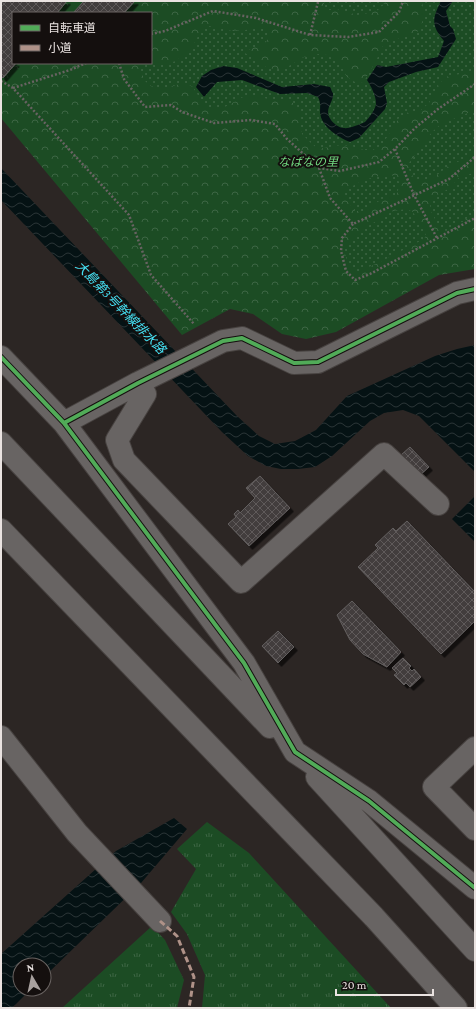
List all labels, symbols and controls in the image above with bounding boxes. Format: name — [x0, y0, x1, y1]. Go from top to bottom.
legend — [12, 12, 152, 64]
text: 自転車道 — [48, 21, 96, 35]
text: 小道 — [48, 41, 72, 55]
park label: なばなの里 — [278, 155, 339, 169]
water label: 大島第3号幹線排水路 — [72, 258, 170, 358]
north arrow — [12, 957, 52, 997]
text: N — [26, 961, 36, 974]
scale bar — [336, 971, 433, 997]
text: 20 m — [342, 978, 367, 992]

